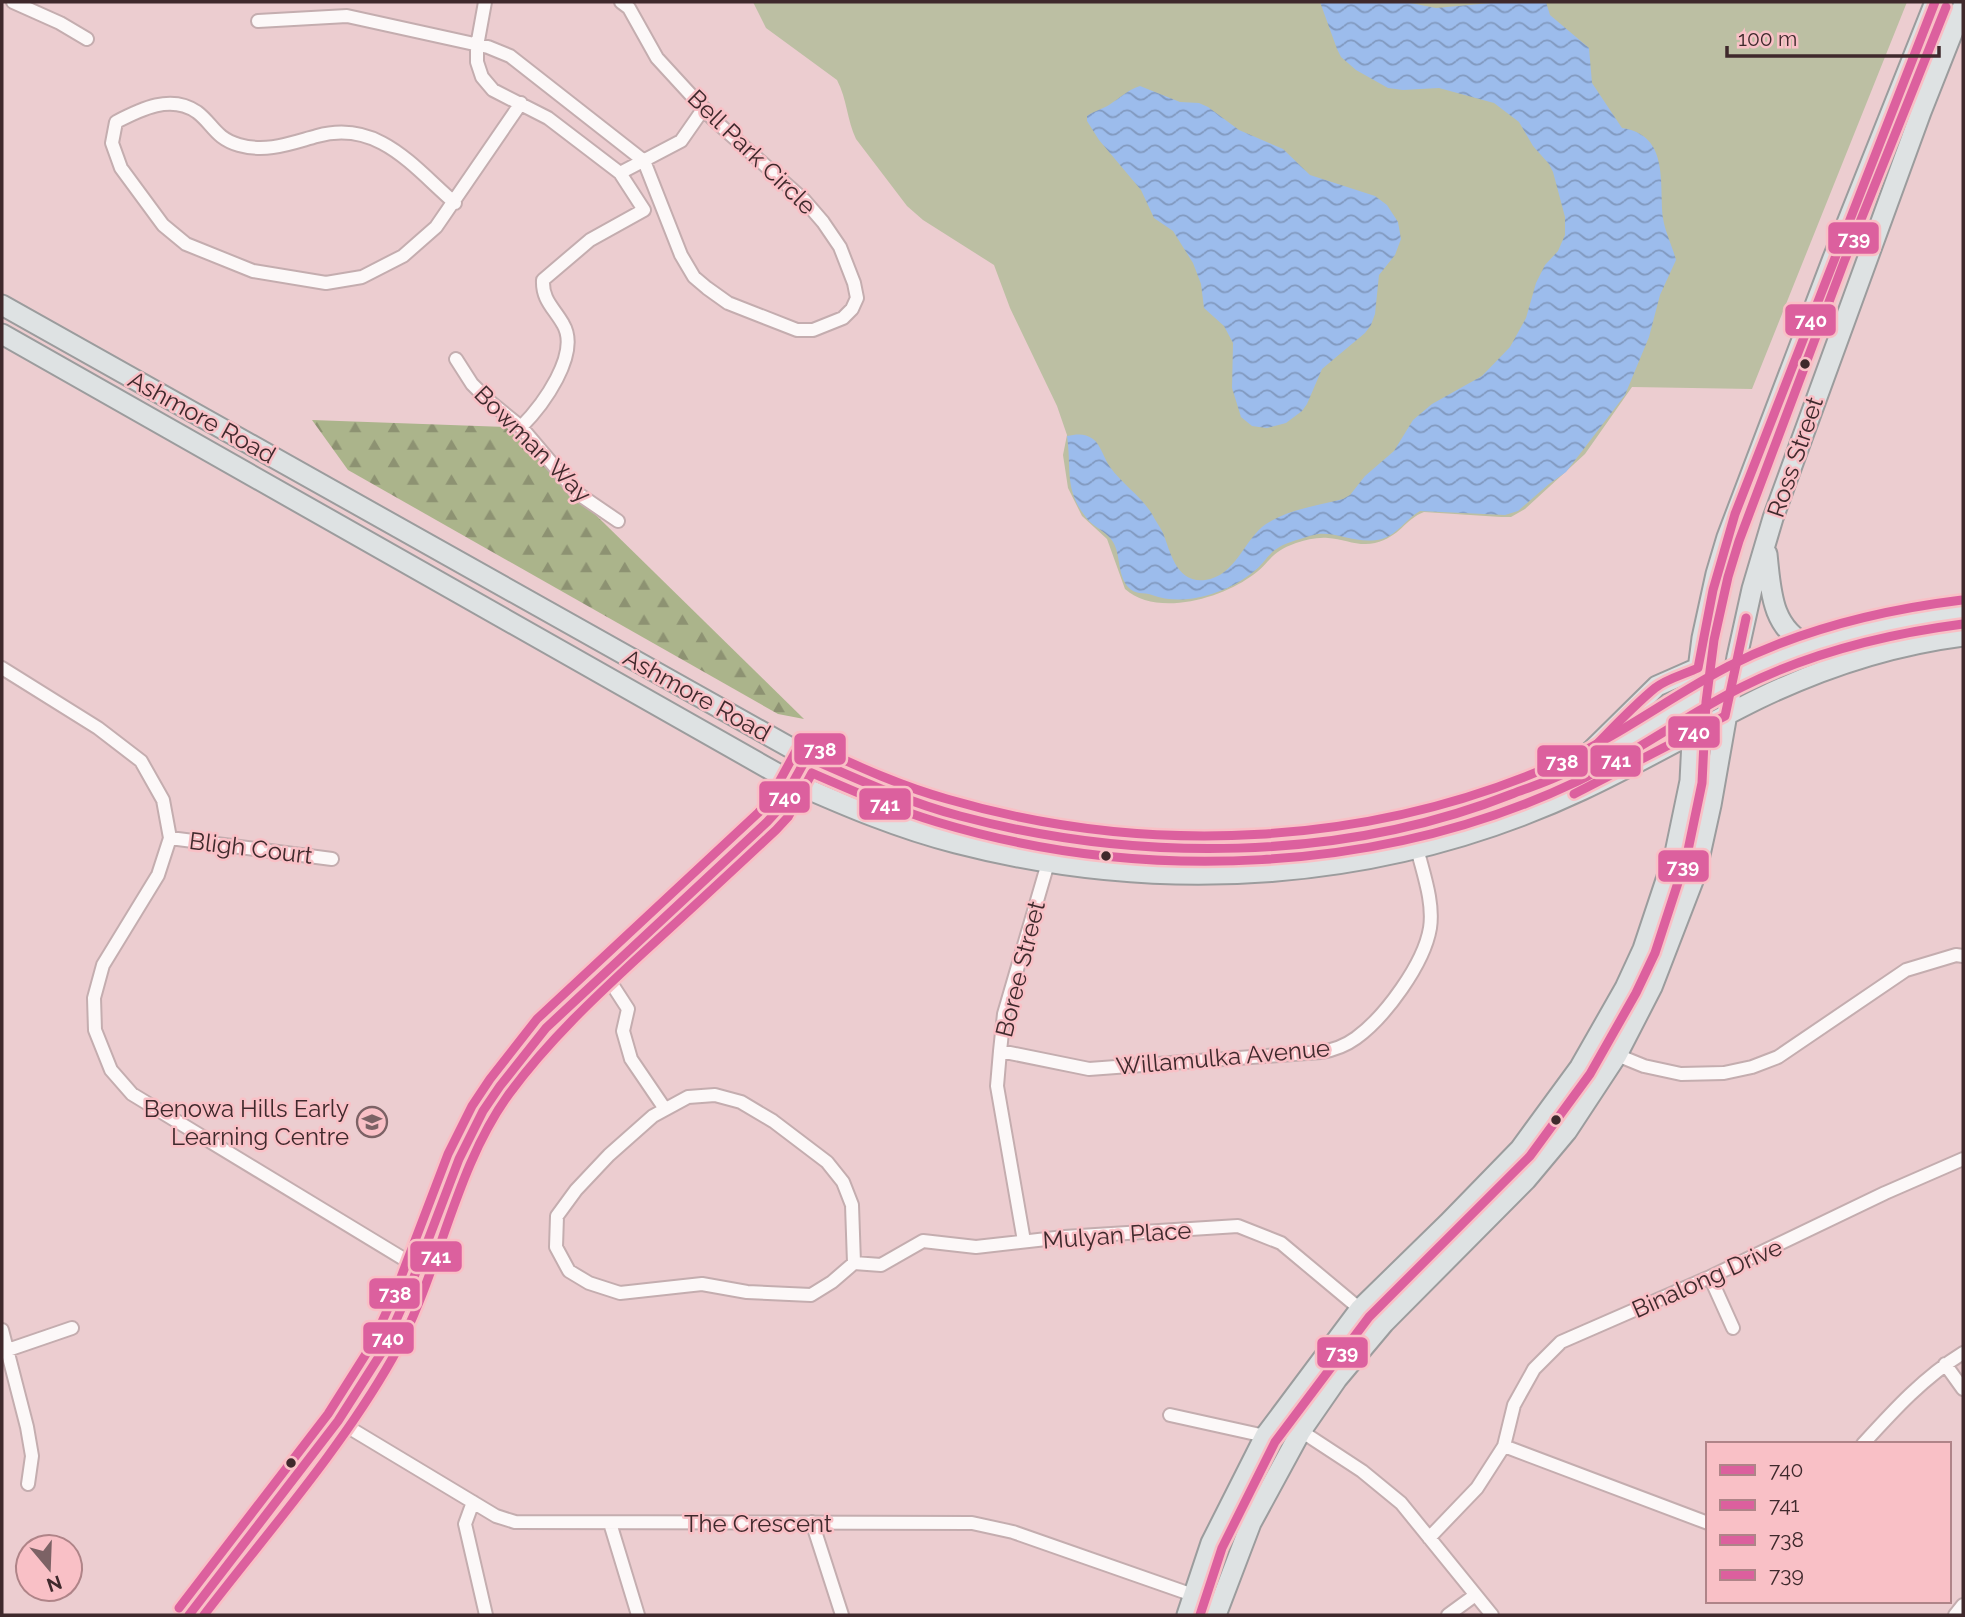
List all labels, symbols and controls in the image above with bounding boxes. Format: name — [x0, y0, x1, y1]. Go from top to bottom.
scale bar — [1727, 14, 1939, 58]
text: 100 m — [1738, 26, 1797, 51]
street label: Bell Park Circle — [682, 84, 822, 220]
line badge: 739 — [1827, 221, 1880, 255]
text: 739 — [1838, 227, 1870, 249]
line badge: 740 — [1784, 303, 1837, 337]
text: 740 — [1795, 309, 1827, 331]
unlabelled marker — [1798, 357, 1812, 371]
street label: Ashmore Road — [123, 365, 281, 469]
street label: Bowman Way — [469, 380, 597, 508]
street label: Ross Street — [1761, 393, 1829, 521]
street label: Ashmore Road — [618, 643, 776, 747]
line badge: 740 — [1667, 715, 1721, 749]
text: 740 — [1678, 721, 1710, 743]
line badge: 738 — [793, 732, 847, 766]
text: 738 — [804, 738, 836, 760]
line badge: 738 — [1536, 744, 1589, 778]
line badge: 741 — [1589, 744, 1642, 778]
text: 741 — [1601, 749, 1631, 771]
text: 738 — [1546, 750, 1578, 772]
line badge: 740 — [758, 780, 811, 814]
text: 740 — [769, 786, 801, 808]
line badge: 741 — [858, 787, 912, 821]
text: 741 — [870, 793, 900, 815]
street label: Bligh Court — [188, 826, 314, 870]
unlabelled marker — [1099, 849, 1113, 863]
line badge: 739 — [1657, 849, 1710, 883]
text: 739 — [1667, 855, 1699, 877]
street label: Boree Street — [989, 898, 1051, 1040]
street label: Willamulka Avenue — [1115, 1033, 1331, 1081]
place label: Benowa Hills Early Learning Centre — [144, 1094, 349, 1151]
school or university icon: Benowa Hills Early Learning Centre — [355, 1105, 389, 1139]
unlabelled marker — [1549, 1113, 1563, 1127]
street label: Mulyan Place — [1042, 1215, 1192, 1255]
street label: Binalong Drive — [1627, 1232, 1787, 1324]
line badge: 741 — [409, 1240, 463, 1273]
text: 741 — [421, 1245, 451, 1267]
line badge: 738 — [368, 1277, 421, 1310]
text: 738 — [379, 1282, 411, 1304]
line badge: 740 — [362, 1321, 415, 1355]
text: 740 — [372, 1327, 404, 1349]
line badge: 739 — [1316, 1336, 1369, 1369]
text: 739 — [1326, 1341, 1358, 1363]
legend — [1706, 1442, 1951, 1603]
unlabelled marker — [284, 1456, 298, 1470]
text: 740 — [1769, 1457, 1803, 1482]
text: 741 — [1769, 1492, 1800, 1517]
street label: The Crescent — [684, 1509, 832, 1538]
text: 738 — [1769, 1527, 1804, 1552]
north arrow — [14, 1533, 84, 1603]
text: 739 — [1769, 1562, 1804, 1587]
text: N — [44, 1571, 65, 1597]

